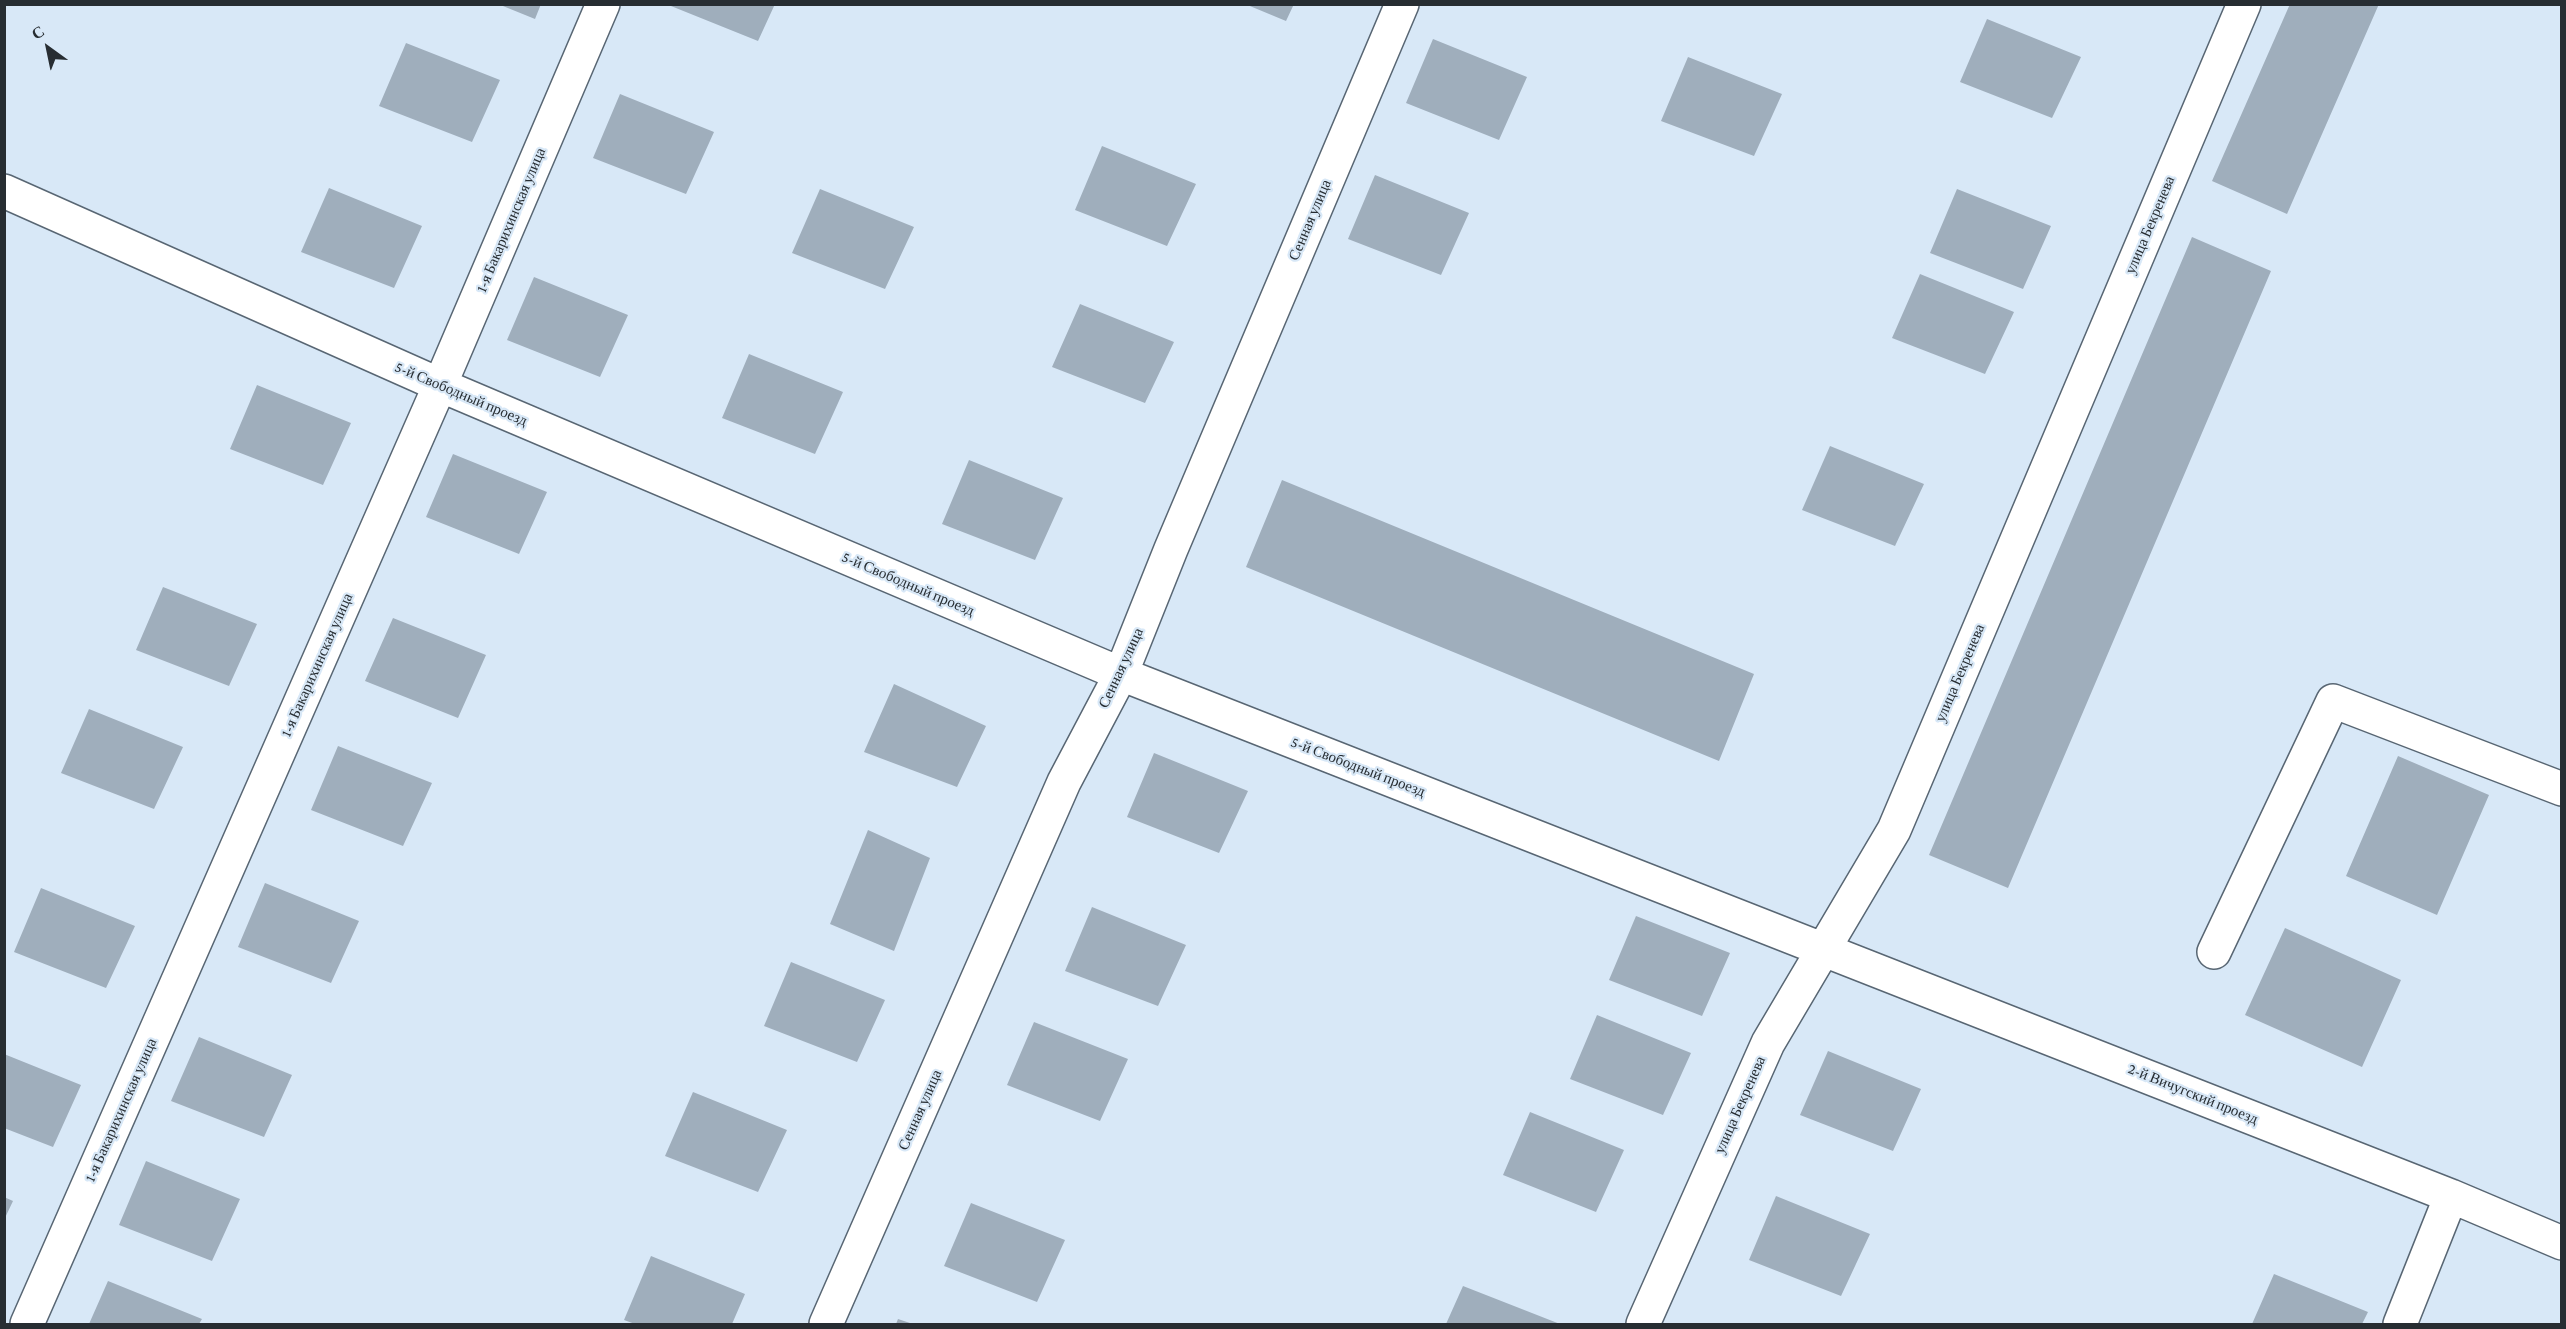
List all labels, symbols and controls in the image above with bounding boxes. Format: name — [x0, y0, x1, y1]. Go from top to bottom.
north arrow — [18, 18, 78, 78]
text: С — [28, 22, 47, 43]
street label: 1-я Бакарихинская улица — [472, 145, 550, 295]
street label: улица Бекренева — [2121, 173, 2179, 277]
street label: Сенная улица — [1285, 177, 1335, 263]
street label: 5-й Свободный проезд — [392, 358, 530, 430]
street label: 5-й Свободный проезд — [839, 548, 977, 620]
street label: 1-я Бакарихинская улица — [277, 590, 357, 740]
street label: улица Бекренева — [1931, 621, 1989, 725]
street label: Сенная улица — [1095, 625, 1147, 711]
street label: 5-й Свободный проезд — [1288, 733, 1428, 801]
street label: 1-я Бакарихинская улица — [81, 1035, 161, 1185]
street label: улица Бекренева — [1710, 1053, 1770, 1157]
street label: 2-й Вичугский проезд — [2125, 1060, 2261, 1128]
street label: Сенная улица — [894, 1067, 946, 1153]

